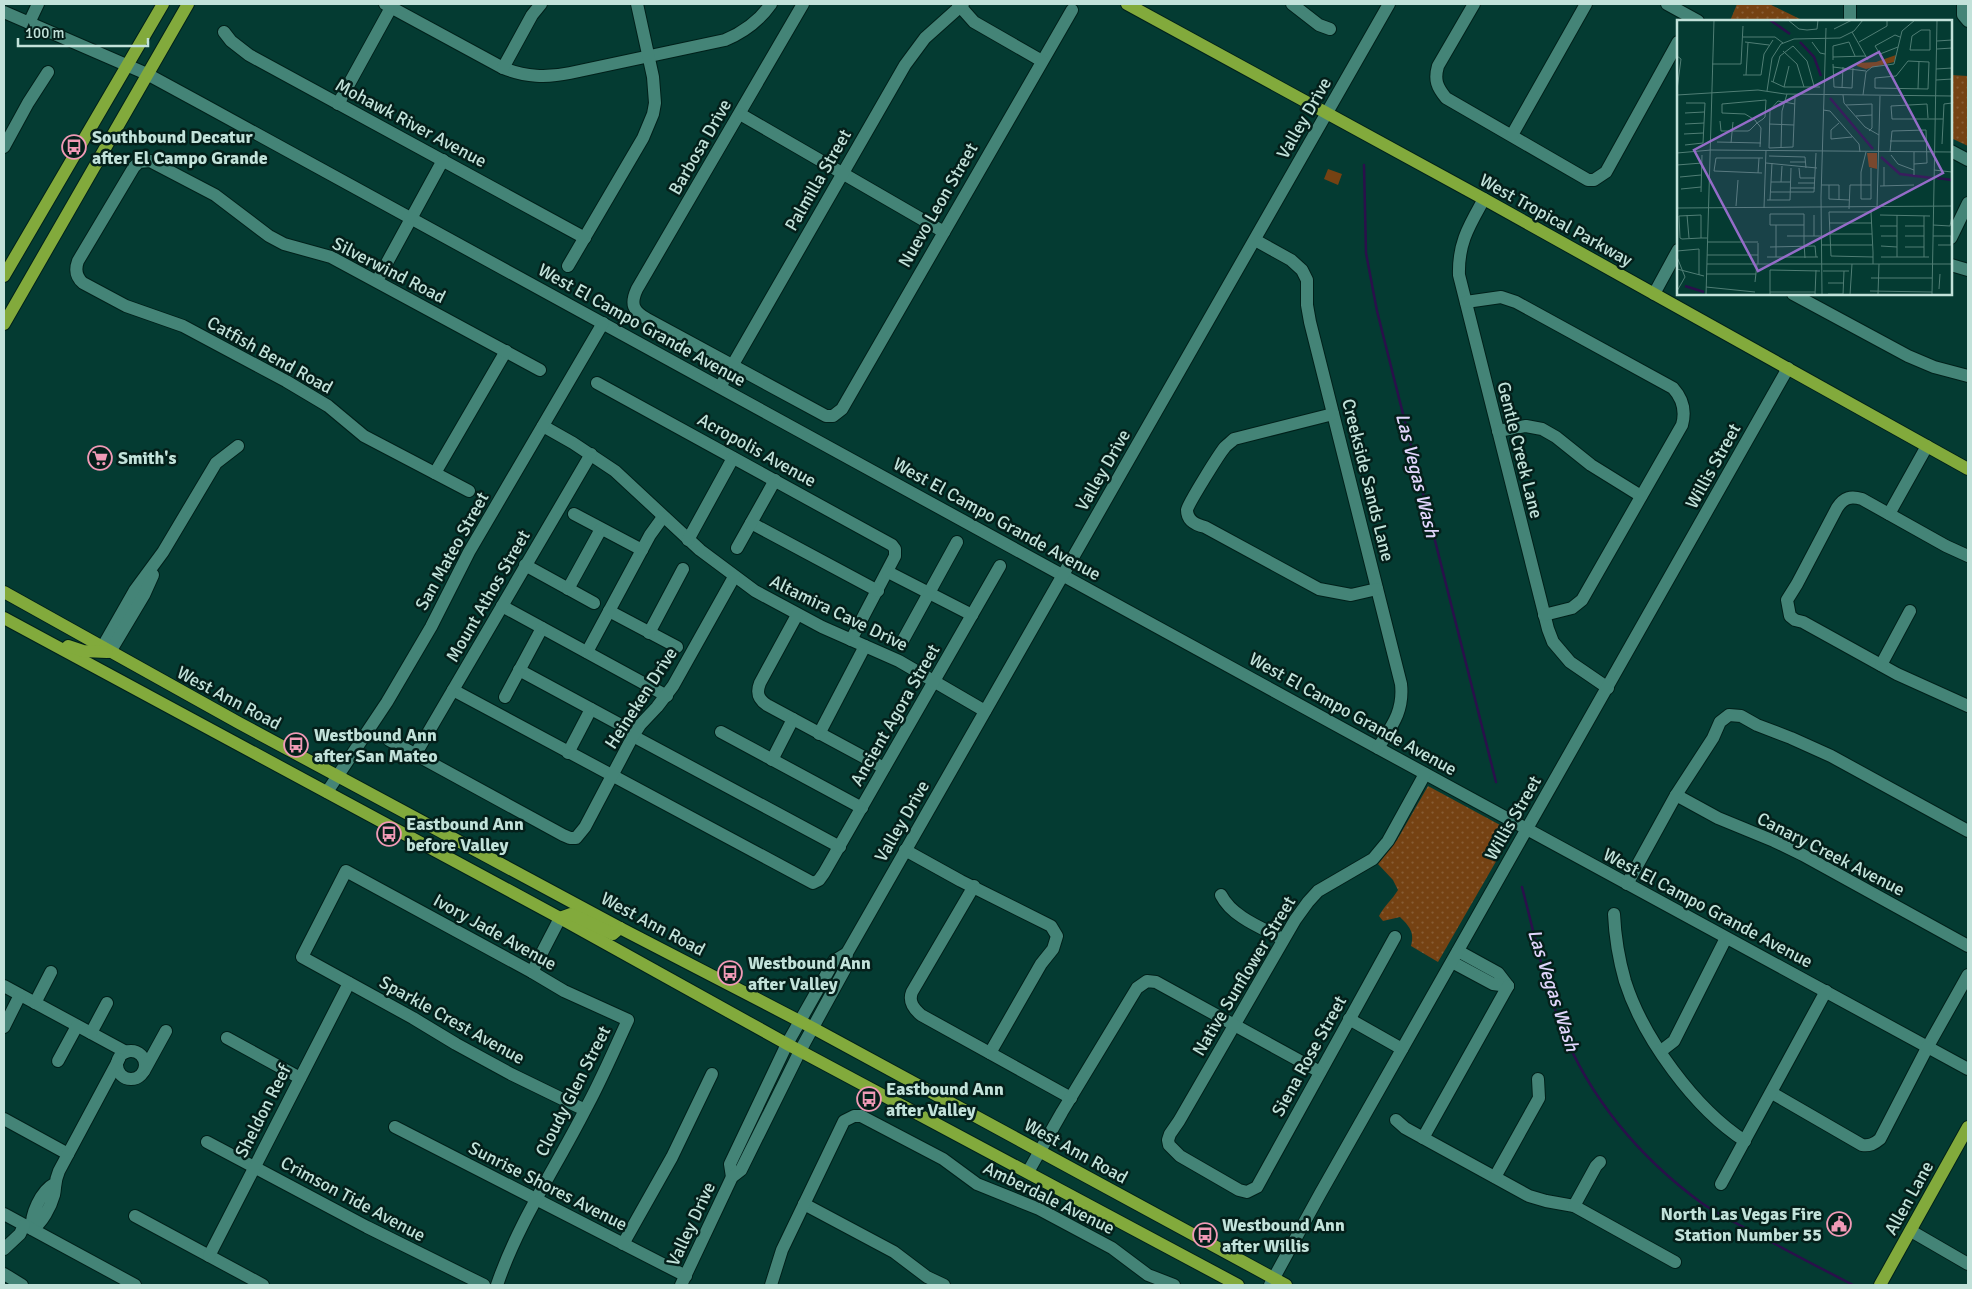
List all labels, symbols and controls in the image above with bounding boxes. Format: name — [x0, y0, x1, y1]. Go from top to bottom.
scale bar — [18, 15, 148, 47]
inset map — [1677, 20, 1952, 295]
text: 100 m — [25, 24, 65, 42]
street label: Valley Drive — [1272, 73, 1336, 163]
street label: Mohawk River Avenue — [332, 74, 490, 172]
street label: Barbosa Drive — [664, 95, 736, 199]
street label: Palmilla Street — [780, 125, 856, 235]
place label: Southbound Decatur after El Campo Grande — [92, 126, 268, 169]
bus stop icon: Southbound Decatur after El Campo Grande — [61, 134, 87, 160]
street label: Nuevo Leon Street — [893, 139, 983, 271]
street label: West Tropical Parkway — [1476, 169, 1637, 271]
street label: Silverwind Road — [329, 232, 449, 308]
street label: West El Campo Grande Avenue — [534, 259, 750, 391]
street label: Catfish Bend Road — [203, 311, 337, 399]
street label: Gentle Creek Lane — [1492, 379, 1548, 521]
street label: Creekside Sands Lane — [1337, 396, 1399, 564]
street label: Acropolis Avenue — [694, 408, 820, 492]
water label: Las Vegas Wash — [1390, 411, 1444, 540]
street label: Willis Street — [1681, 420, 1745, 512]
street label: Valley Drive — [1071, 425, 1135, 515]
supermarket icon: Smith's — [87, 445, 113, 471]
place label: Smith's — [118, 447, 177, 469]
street label: West El Campo Grande Avenue — [889, 453, 1105, 585]
street label: San Mateo Street — [410, 488, 494, 614]
street label: Mount Athos Street — [441, 526, 535, 666]
street label: Altamira Cave Drive — [766, 570, 912, 656]
street label: Ancient Agora Street — [846, 640, 944, 790]
street label: Heineken Drive — [600, 643, 682, 753]
street label: West El Campo Grande Avenue — [1245, 648, 1461, 780]
street label: West Ann Road — [173, 661, 285, 735]
place label: Westbound Ann after San Mateo — [314, 724, 438, 767]
bus stop icon: Westbound Ann after San Mateo — [283, 732, 309, 758]
street label: Willis Street — [1480, 772, 1546, 864]
street label: Valley Drive — [870, 776, 934, 866]
street label: Canary Creek Avenue — [1753, 807, 1909, 901]
place label: Eastbound Ann before Valley — [406, 813, 524, 856]
bus stop icon: Eastbound Ann before Valley — [376, 821, 402, 847]
street label: West El Campo Grande Avenue — [1599, 843, 1817, 973]
street label: West Ann Road — [597, 887, 709, 961]
street label: Ivory Jade Avenue — [430, 889, 560, 975]
street label: Native Sunflower Street — [1188, 892, 1300, 1060]
water label: Las Vegas Wash — [1522, 926, 1584, 1055]
place label: Westbound Ann after Valley — [748, 952, 871, 995]
bus stop icon: Westbound Ann after Valley — [717, 960, 743, 986]
street label: Sparkle Crest Avenue — [375, 971, 529, 1069]
street label: Siena Rose Street — [1267, 992, 1351, 1120]
street label: Cloudy Glen Street — [531, 1022, 615, 1160]
street label: Sheldon Reef — [230, 1060, 296, 1161]
place label: Eastbound Ann after Valley — [886, 1078, 1004, 1121]
bus stop icon: Eastbound Ann after Valley — [856, 1086, 882, 1112]
street label: West Ann Road — [1020, 1114, 1132, 1188]
street label: Sunrise Shores Avenue — [465, 1136, 631, 1236]
street label: Crimson Tide Avenue — [277, 1152, 429, 1246]
street label: Amberdale Avenue — [980, 1157, 1118, 1239]
street label: Allen Lane — [1880, 1157, 1938, 1239]
street label: Valley Drive — [662, 1178, 720, 1270]
place label: North Las Vegas Fire Station Number 55 — [1661, 1203, 1822, 1246]
public building icon: North Las Vegas Fire Station Number 55 — [1826, 1211, 1852, 1237]
place label: Westbound Ann after Willis — [1222, 1214, 1345, 1257]
bus stop icon: Westbound Ann after Willis — [1192, 1222, 1218, 1248]

